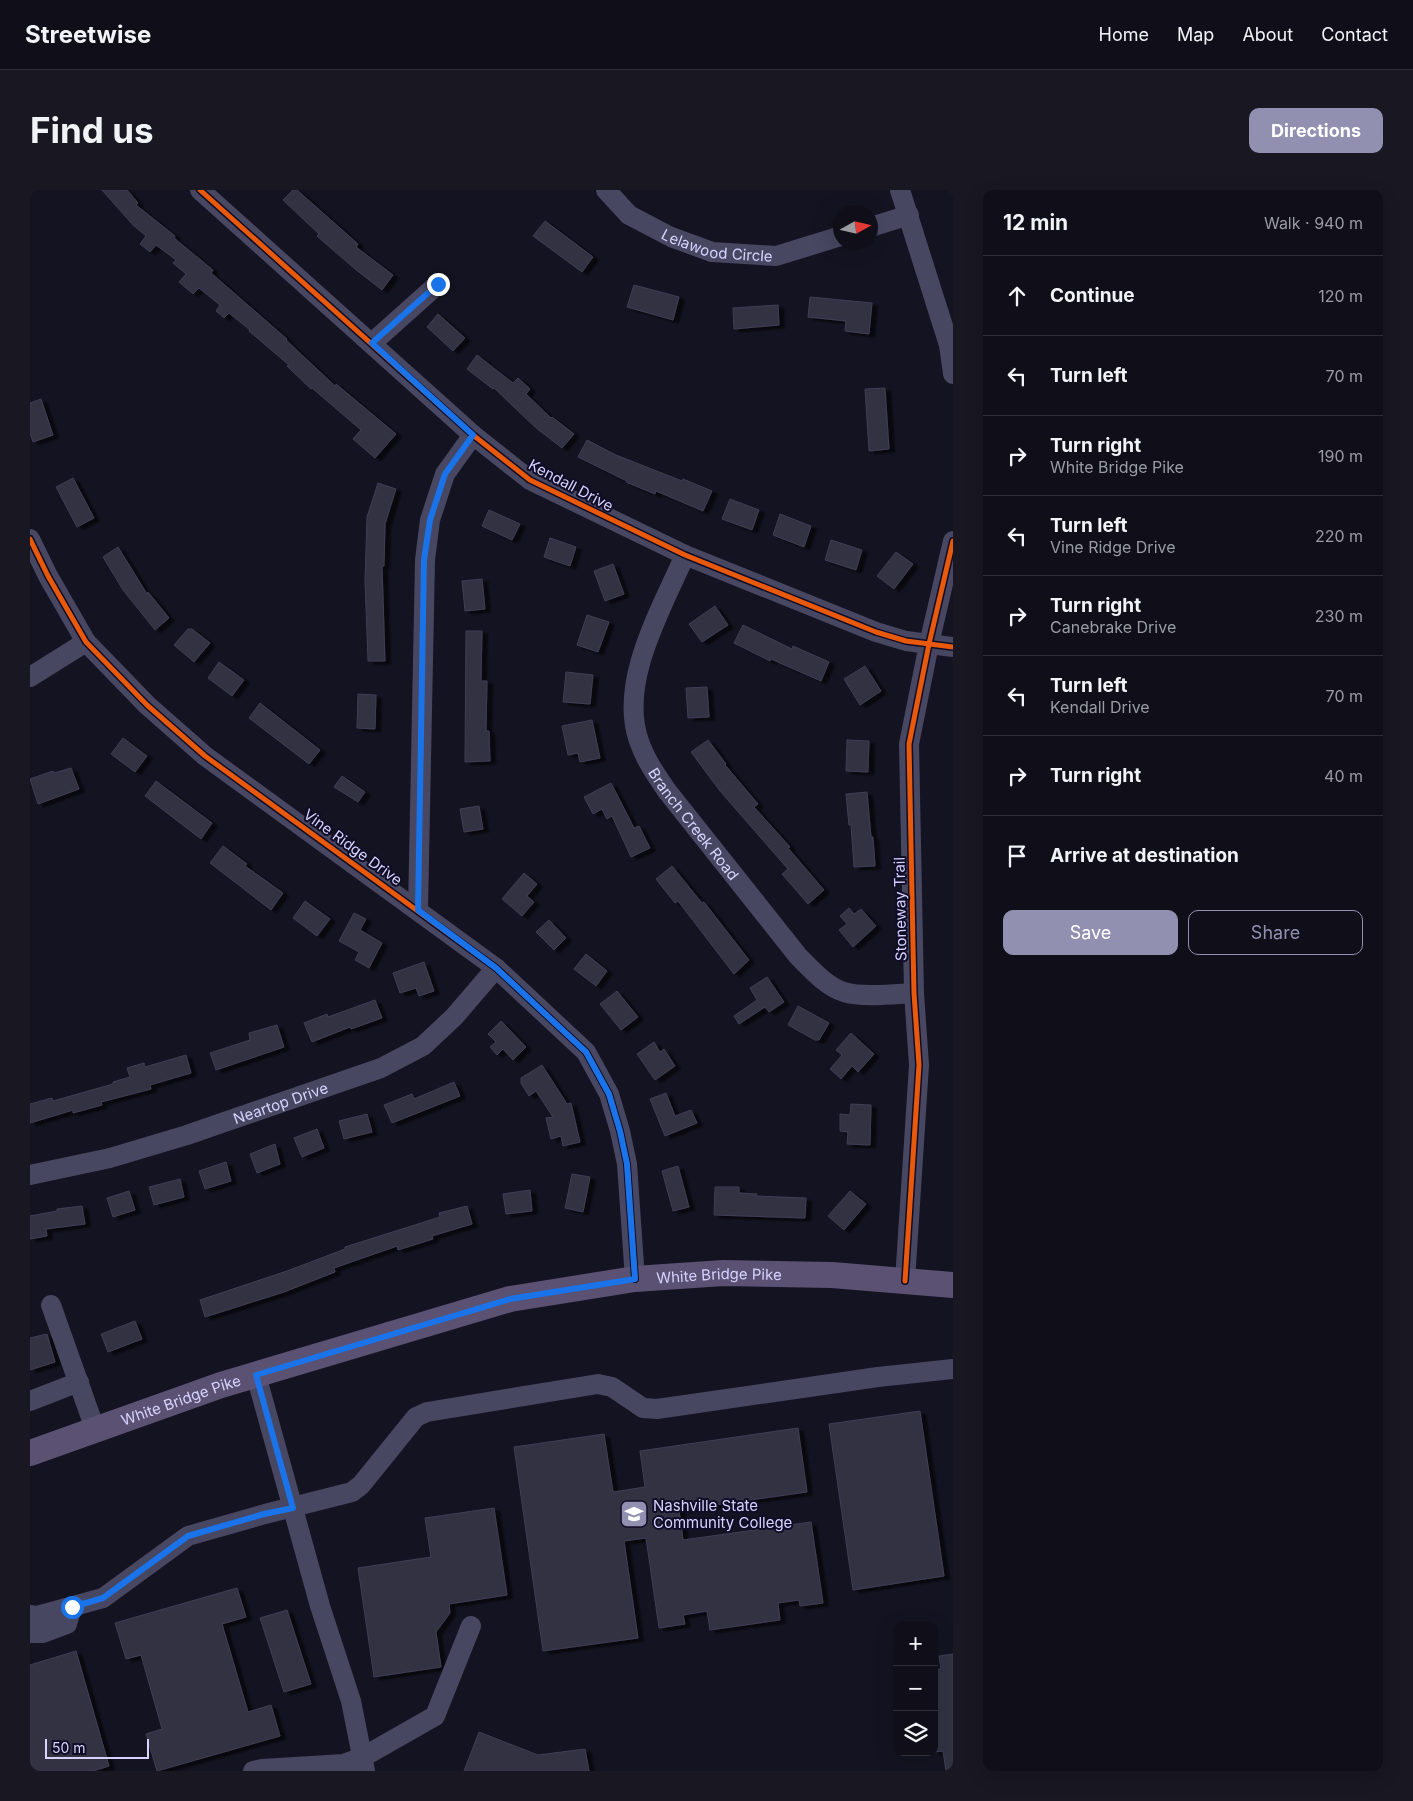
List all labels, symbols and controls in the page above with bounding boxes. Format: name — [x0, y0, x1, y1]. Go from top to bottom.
text: Streetwise — [25, 20, 151, 49]
text: Home — [1099, 24, 1149, 45]
text: Map — [1177, 24, 1214, 45]
text: About — [1242, 24, 1293, 45]
text: Contact — [1321, 24, 1388, 45]
button: Directions — [1249, 108, 1383, 153]
text: Find us — [30, 109, 154, 151]
north arrow — [833, 205, 878, 250]
text: 12 min — [1003, 210, 1068, 235]
text: Walk · 940 m — [1264, 213, 1363, 233]
street label: Lelawood Circle — [658, 224, 773, 265]
route end — [427, 273, 450, 296]
icon: ahead — [1003, 282, 1031, 310]
text: Continue — [1050, 284, 1135, 307]
text: 120 m — [1318, 286, 1363, 306]
icon: left — [1003, 362, 1031, 390]
text: Turn left — [1050, 364, 1128, 387]
text: 70 m — [1326, 366, 1363, 386]
text: Turn right — [1050, 434, 1141, 457]
icon: right — [1003, 442, 1031, 470]
text: 190 m — [1318, 446, 1363, 466]
street label: Kendall Drive — [525, 455, 617, 515]
text: White Bridge Pike — [1050, 457, 1184, 477]
text: Turn left — [1050, 514, 1128, 537]
icon: left — [1003, 522, 1031, 550]
text: 220 m — [1315, 526, 1363, 546]
text: Vine Ridge Drive — [1050, 537, 1176, 557]
text: Turn right — [1050, 594, 1141, 617]
icon: right — [1003, 602, 1031, 630]
text: 230 m — [1315, 606, 1363, 626]
text: Canebrake Drive — [1050, 617, 1176, 637]
text: Turn left — [1050, 674, 1128, 697]
icon: left — [1003, 682, 1031, 710]
text: 70 m — [1326, 686, 1363, 706]
text: Kendall Drive — [1050, 697, 1150, 717]
icon: right — [1003, 762, 1031, 790]
street label: Branch Creek Road — [644, 764, 743, 884]
text: Turn right — [1050, 764, 1141, 787]
text: 40 m — [1324, 766, 1363, 786]
street label: Vine Ridge Drive — [300, 805, 406, 889]
icon: arrive — [1003, 842, 1031, 870]
text: Arrive at destination — [1050, 844, 1239, 867]
street label: Stoneway Trail — [890, 857, 910, 961]
button: Save — [1003, 910, 1178, 955]
button: Share — [1188, 910, 1363, 955]
street label: Neartop Drive — [231, 1078, 330, 1128]
street label: White Bridge Pike — [656, 1263, 782, 1287]
street label: White Bridge Pike — [118, 1370, 243, 1429]
place label: Nashville State Community College — [653, 1496, 792, 1532]
school or university icon: Nashville State Community College — [619, 1499, 649, 1529]
route start — [61, 1596, 84, 1619]
map controls — [893, 1621, 938, 1756]
button: + — [893, 1621, 938, 1666]
button: − — [893, 1666, 938, 1711]
button: layers — [893, 1711, 938, 1756]
scale bar — [45, 1736, 149, 1759]
text: 50 m — [52, 1739, 86, 1756]

